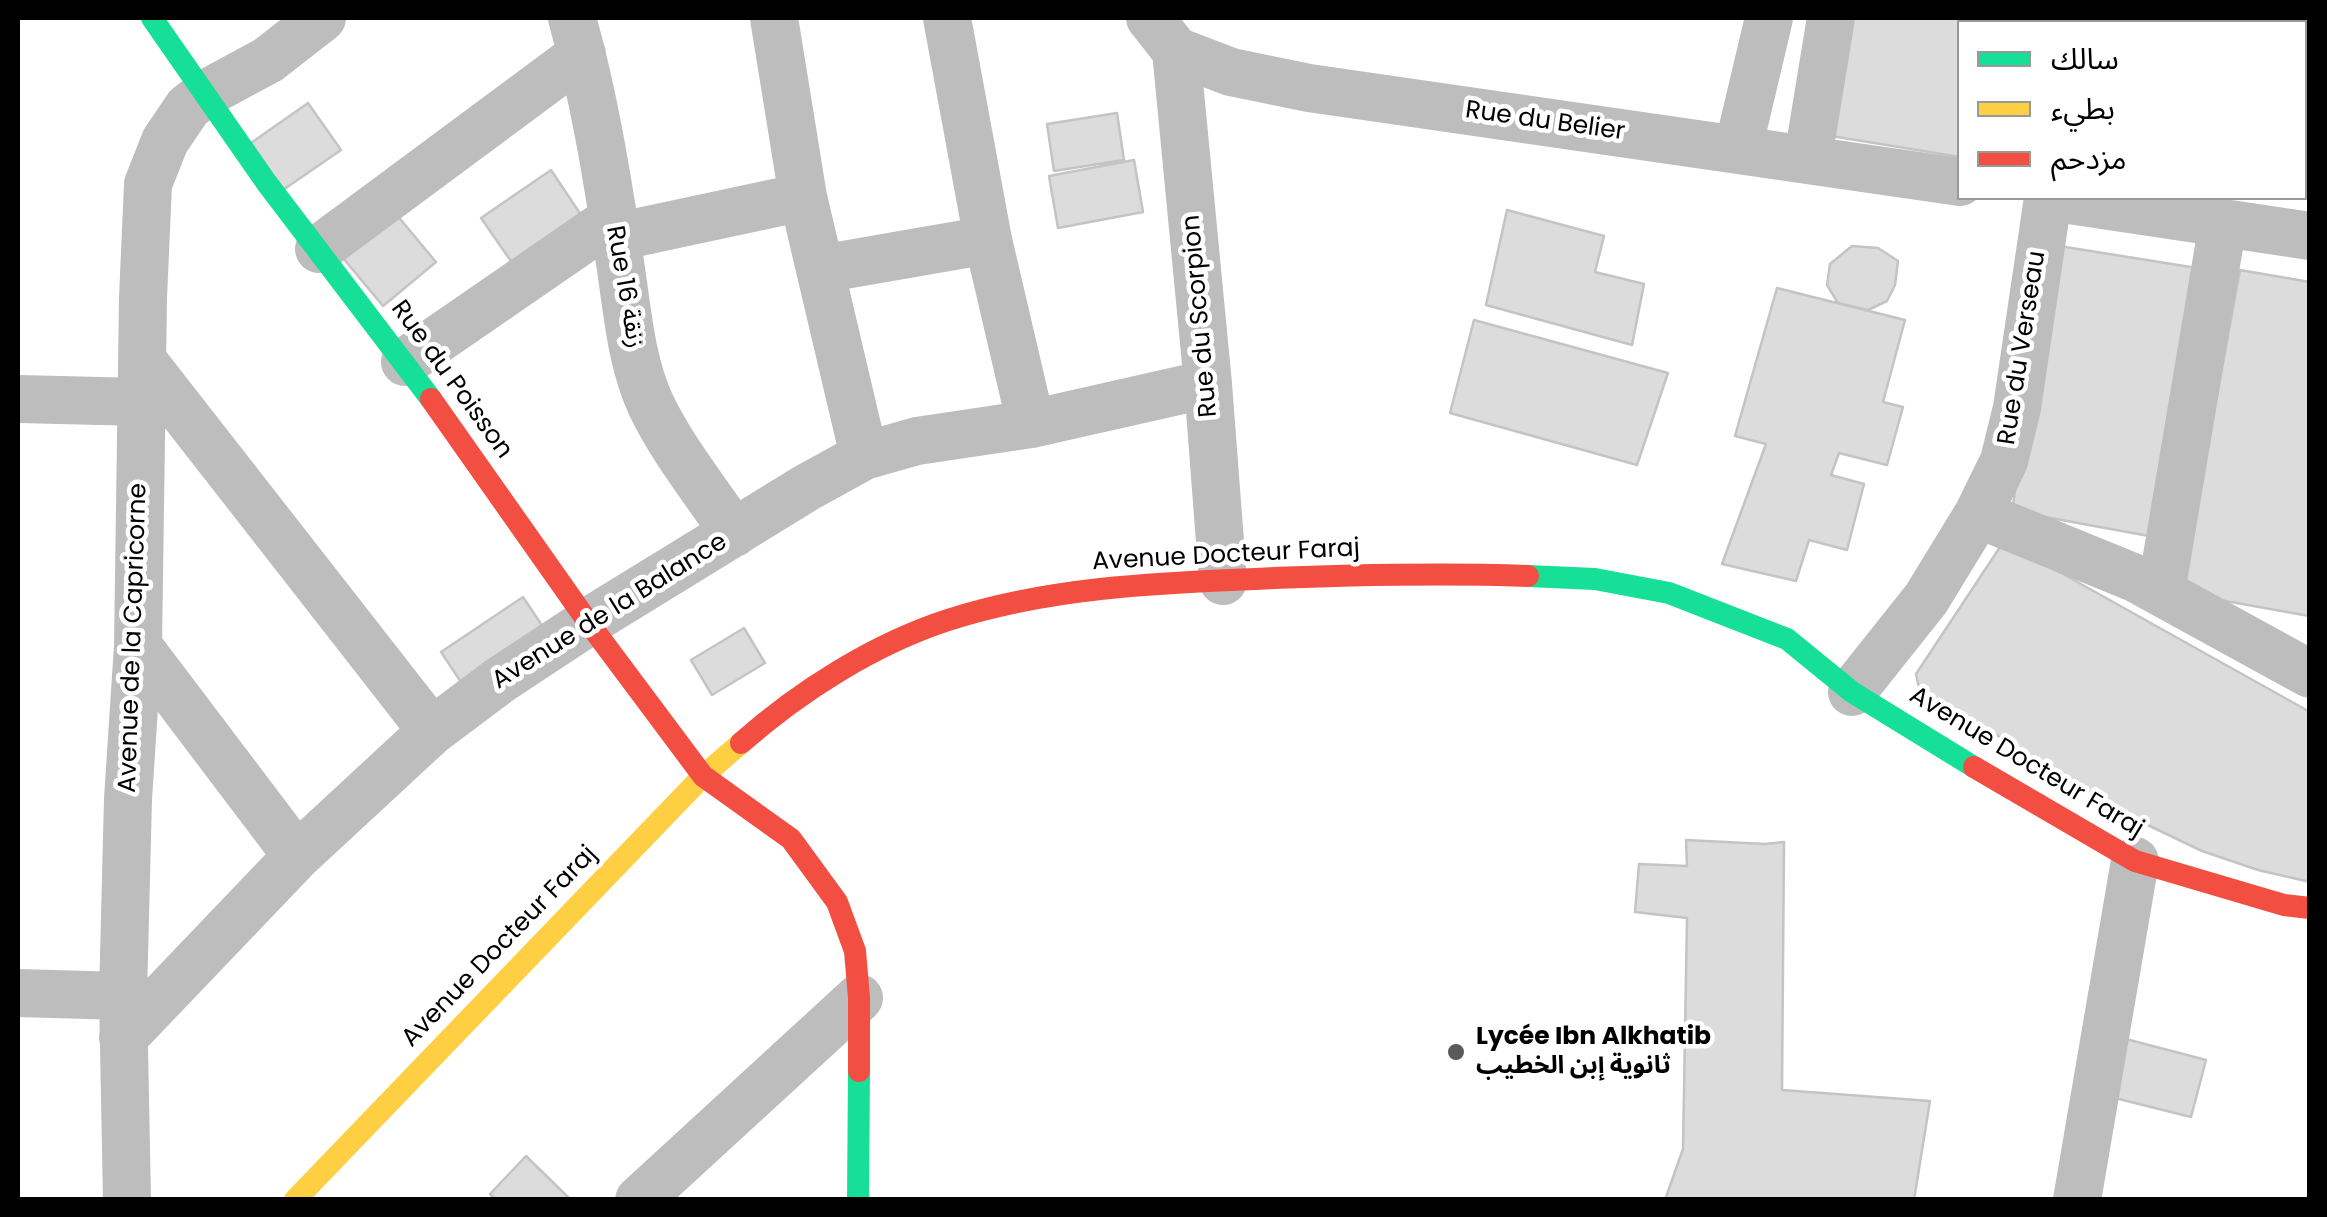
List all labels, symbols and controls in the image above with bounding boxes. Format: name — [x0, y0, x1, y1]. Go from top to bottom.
legend — [1957, 20, 2307, 200]
text: سالك — [2051, 37, 2119, 80]
text: بطيء — [2051, 87, 2115, 130]
street label: Rue du Belier — [1463, 96, 1627, 148]
text: مزدحم — [2051, 137, 2127, 180]
street label: Rue du Scorpion — [1177, 213, 1225, 419]
street label: Rue 16 زنقة — [598, 224, 650, 350]
street label: Rue du Verseau — [1993, 249, 2053, 447]
street label: Rue du Poisson — [384, 295, 518, 465]
street label: Avenue de la Capricorne — [114, 483, 154, 793]
street label: Avenue de la Balance — [487, 527, 733, 697]
street label: Avenue Docteur Faraj — [1091, 534, 1361, 578]
street label: Avenue Docteur Faraj — [1903, 681, 2149, 845]
street label: Avenue Docteur Faraj — [396, 840, 604, 1054]
place label: Lycée Ibn Alkhatib ثانوية إبن الخطيب — [1476, 1023, 1711, 1082]
marker: Lycée Ibn Alkhatib ثانوية إبن الخطيب — [1445, 1041, 1467, 1063]

